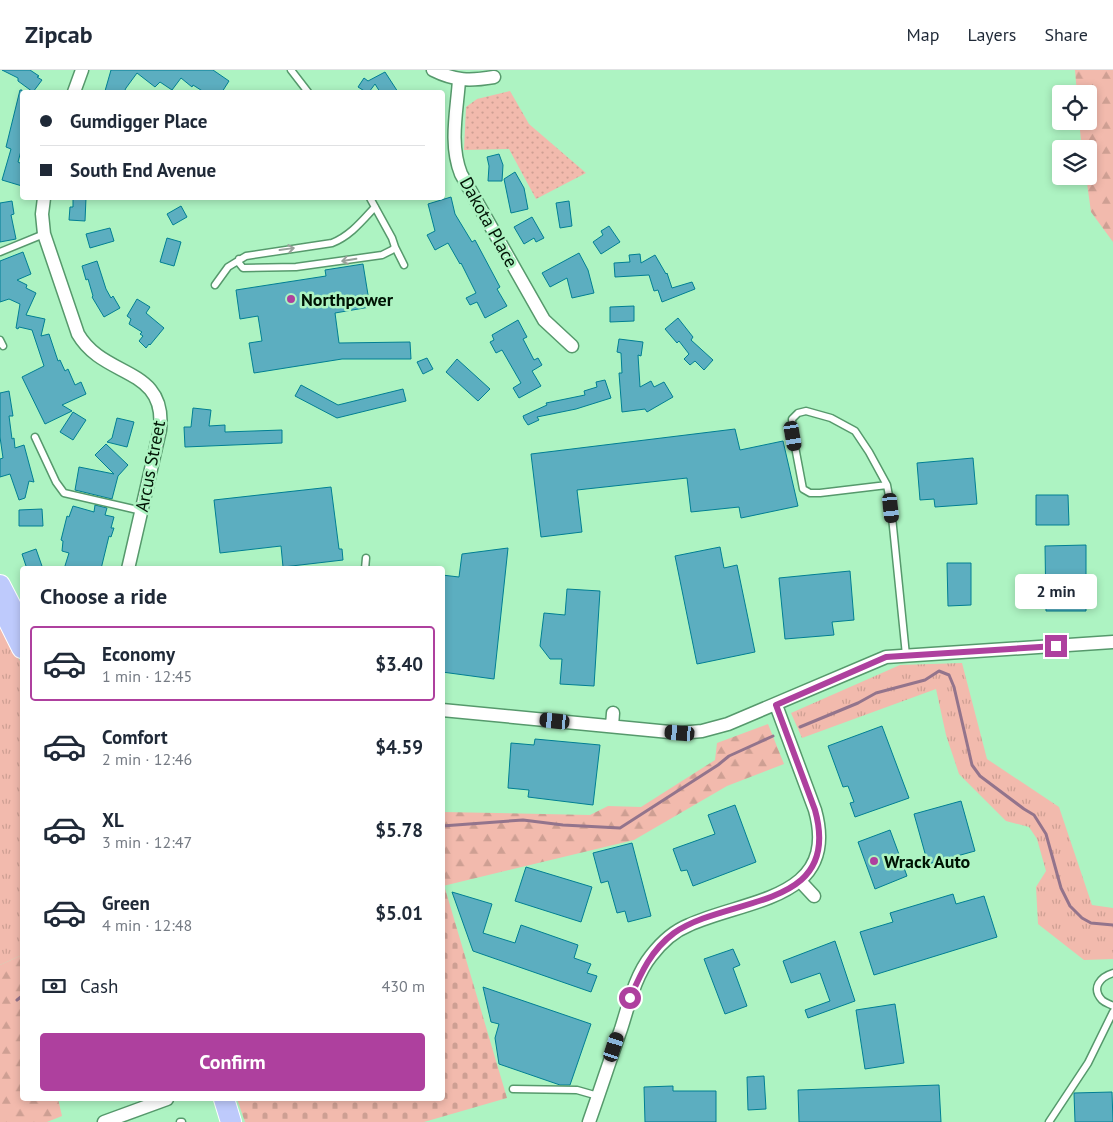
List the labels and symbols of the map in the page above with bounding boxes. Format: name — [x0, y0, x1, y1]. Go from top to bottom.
street label: Dakota Place — [455, 173, 523, 271]
one-way arrow — [278, 244, 294, 254]
one-way arrow — [342, 255, 358, 265]
place label: Northpower — [301, 288, 394, 311]
marker: Northpower — [285, 293, 297, 305]
street label: Arcus Street — [130, 418, 170, 514]
car — [783, 420, 802, 452]
car — [881, 492, 900, 524]
callout: 2 min — [1015, 574, 1097, 608]
route end — [1045, 635, 1067, 657]
car — [539, 712, 570, 730]
car — [664, 724, 695, 742]
place label: Wrack Auto — [884, 850, 971, 873]
marker: Wrack Auto — [868, 855, 880, 867]
route start — [619, 987, 641, 1009]
car — [602, 1030, 625, 1064]

